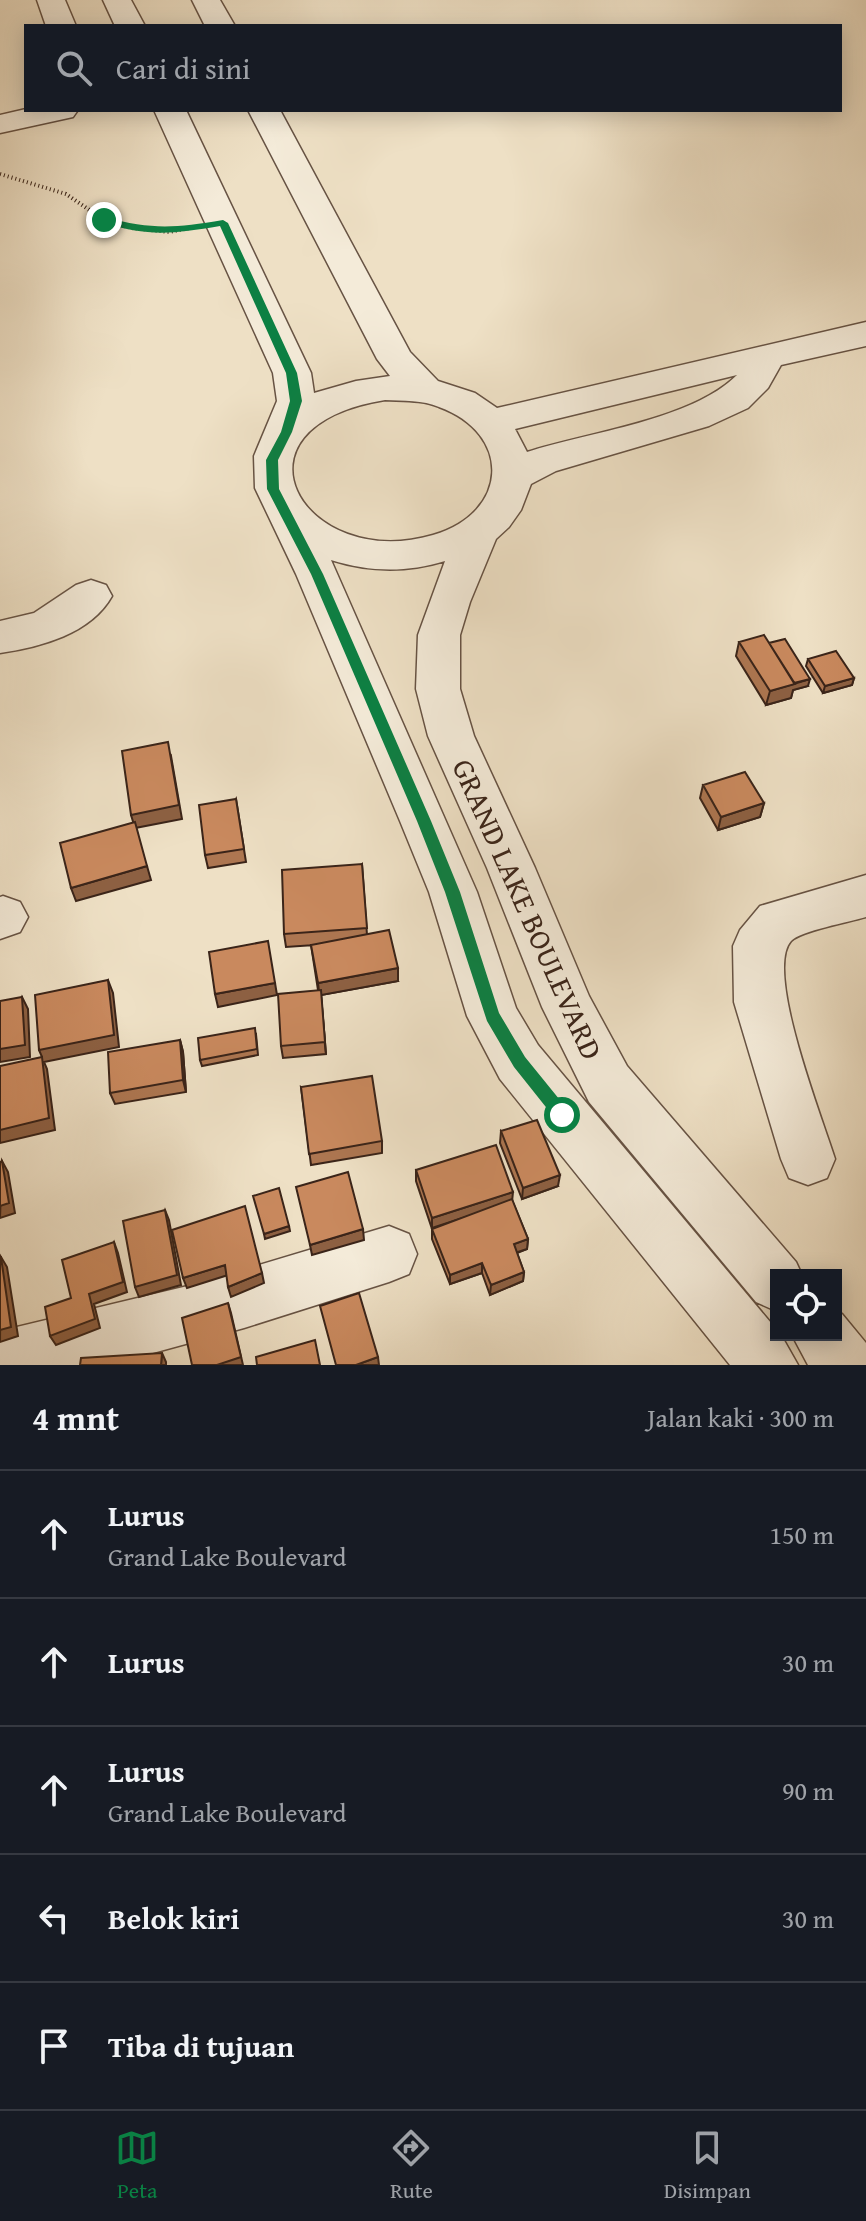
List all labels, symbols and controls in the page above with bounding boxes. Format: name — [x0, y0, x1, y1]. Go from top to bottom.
search box — [24, 24, 842, 112]
icon: search — [52, 46, 96, 90]
text: Cari di sini — [116, 46, 251, 90]
route end — [86, 202, 122, 238]
street label: GRAND LAKE BOULEVARD — [442, 752, 614, 1066]
route start — [544, 1097, 580, 1133]
map controls — [770, 1269, 842, 1341]
button: locate — [770, 1269, 842, 1341]
text: 4 mnt — [32, 1393, 119, 1442]
text: Jalan kaki · 300 m — [647, 1398, 834, 1437]
text: Lurus — [108, 1493, 185, 1537]
icon: ahead — [32, 1512, 76, 1556]
text: 150 m — [769, 1515, 834, 1554]
text: Grand Lake Boulevard — [108, 1537, 346, 1576]
icon: ahead — [32, 1640, 76, 1684]
text: Lurus — [108, 1640, 185, 1684]
text: 30 m — [782, 1643, 834, 1682]
text: Lurus — [108, 1749, 185, 1793]
icon: ahead — [32, 1768, 76, 1812]
text: 90 m — [782, 1771, 834, 1810]
text: Grand Lake Boulevard — [108, 1793, 346, 1832]
icon: left — [32, 1896, 76, 1940]
text: Belok kiri — [108, 1896, 240, 1940]
text: 30 m — [782, 1899, 834, 1938]
icon: arrive — [32, 2024, 76, 2068]
text: Tiba di tujuan — [108, 2024, 294, 2068]
tab: Peta — [115, 2126, 159, 2206]
tab: Rute — [389, 2126, 433, 2206]
tab: Disimpan — [664, 2126, 751, 2206]

